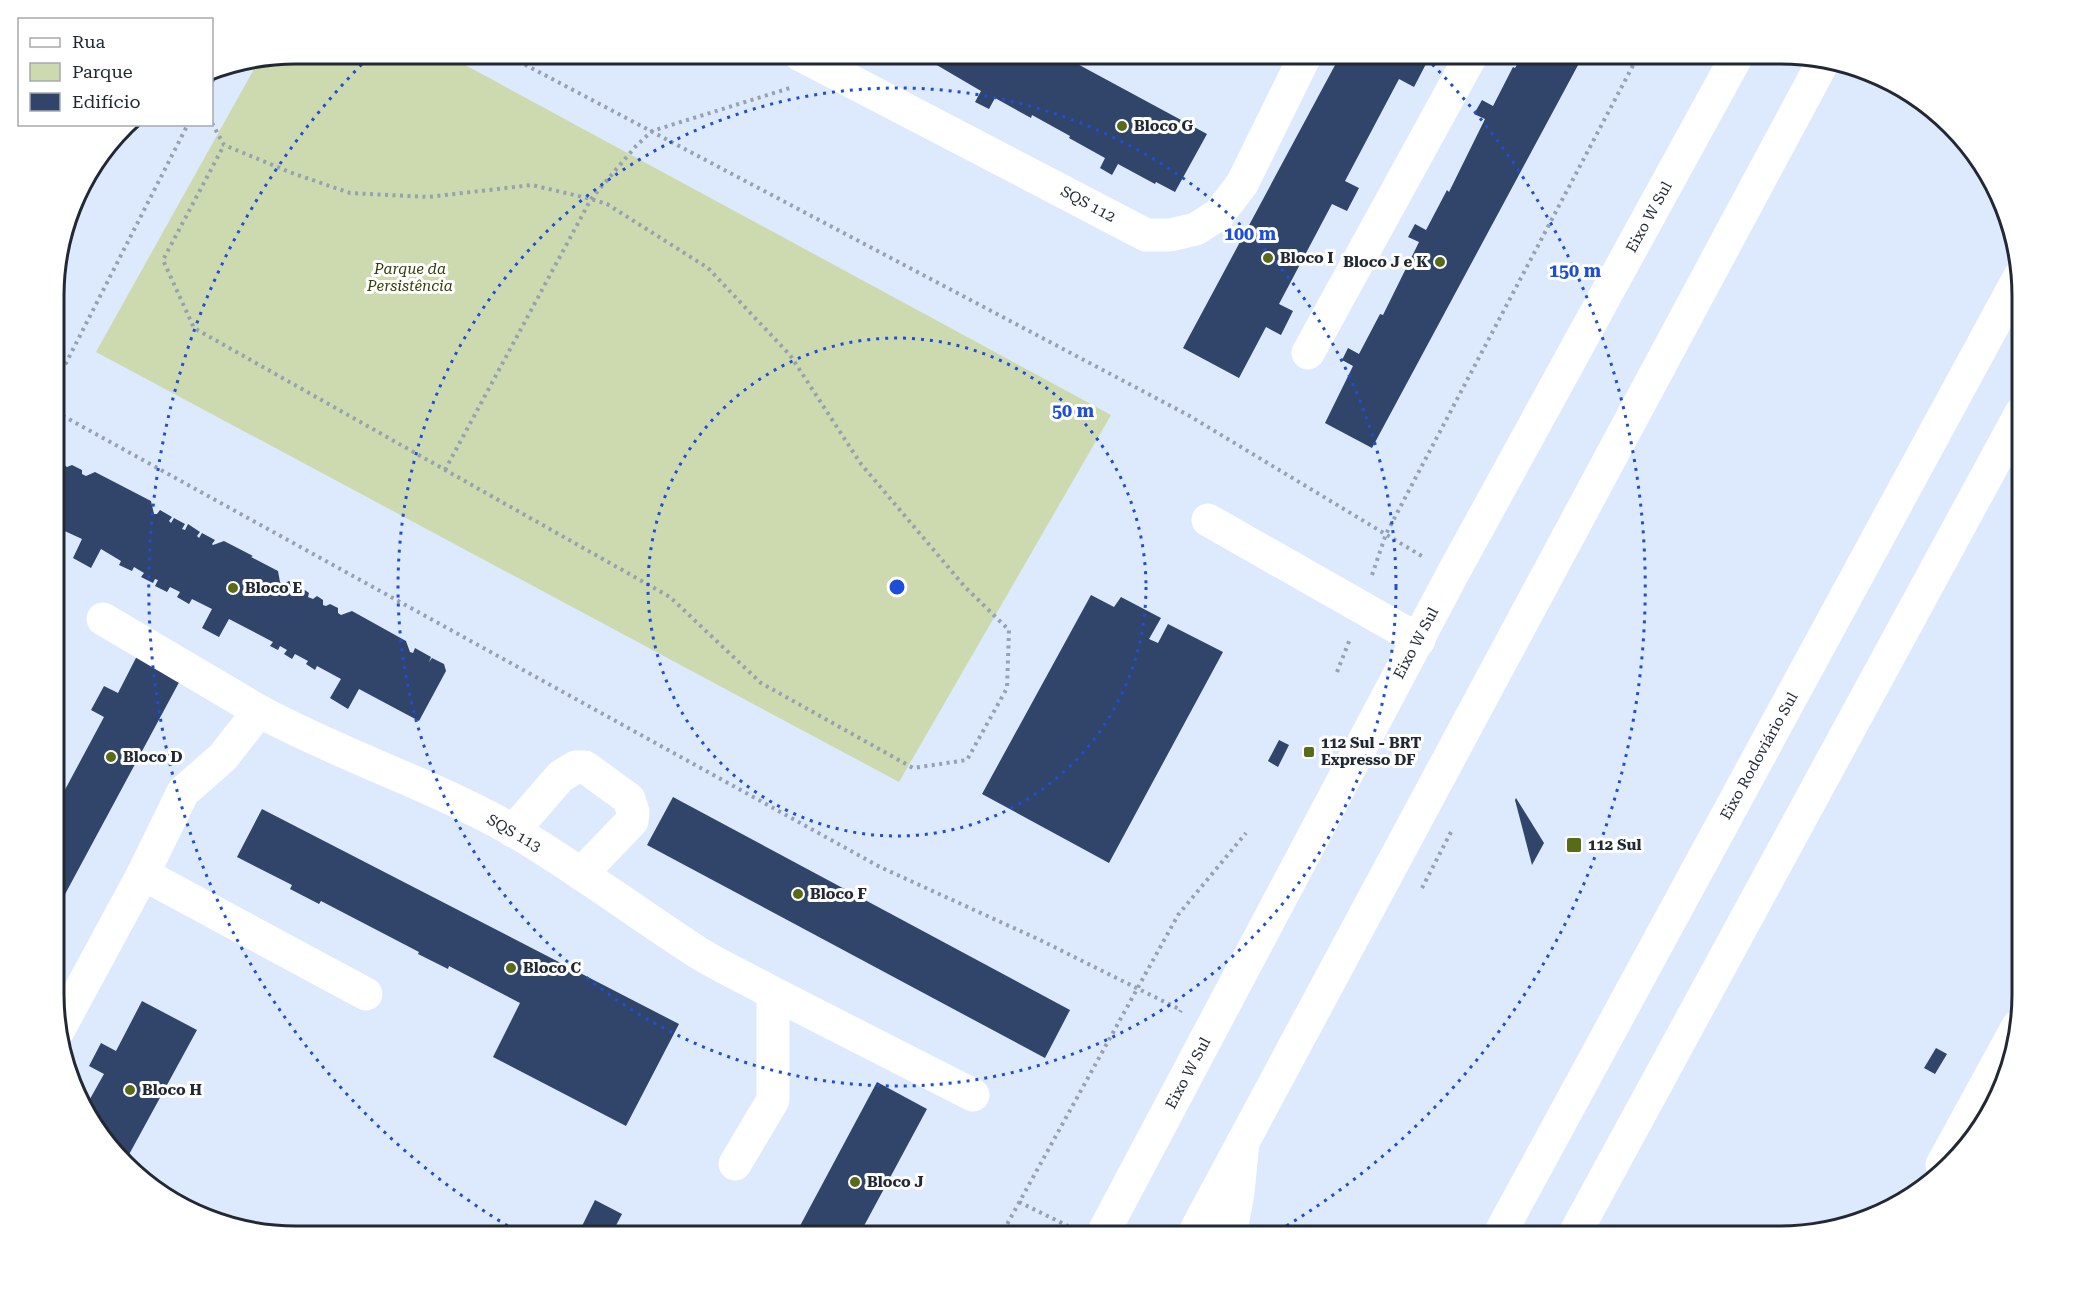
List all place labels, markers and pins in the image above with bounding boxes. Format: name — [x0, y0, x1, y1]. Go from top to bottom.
place label: Bloco G — [1134, 117, 1193, 135]
marker: Bloco G — [1115, 119, 1129, 133]
place label: Bloco I — [1280, 249, 1333, 267]
marker: Bloco I — [1261, 251, 1275, 265]
place label: Bloco J e K — [1343, 253, 1428, 271]
marker: Bloco J e K — [1433, 255, 1447, 269]
centre of rings — [887, 577, 907, 597]
place label: Bloco E — [245, 579, 302, 597]
marker: Bloco E — [226, 581, 240, 595]
place label: 112 Sul - BRT Expresso DF — [1321, 734, 1421, 769]
marker: 112 Sul - BRT Expresso DF — [1302, 745, 1316, 759]
place label: Bloco D — [123, 748, 183, 766]
marker: Bloco D — [104, 750, 118, 764]
marker: 112 Sul — [1565, 836, 1583, 854]
place label: 112 Sul — [1588, 836, 1641, 854]
place label: Bloco F — [810, 885, 867, 903]
marker: Bloco F — [791, 887, 805, 901]
place label: Bloco C — [523, 959, 581, 977]
marker: Bloco C — [504, 961, 518, 975]
place label: Bloco H — [142, 1081, 202, 1099]
marker: Bloco H — [123, 1083, 137, 1097]
place label: Bloco J — [867, 1173, 924, 1191]
marker: Bloco J — [848, 1175, 862, 1189]

